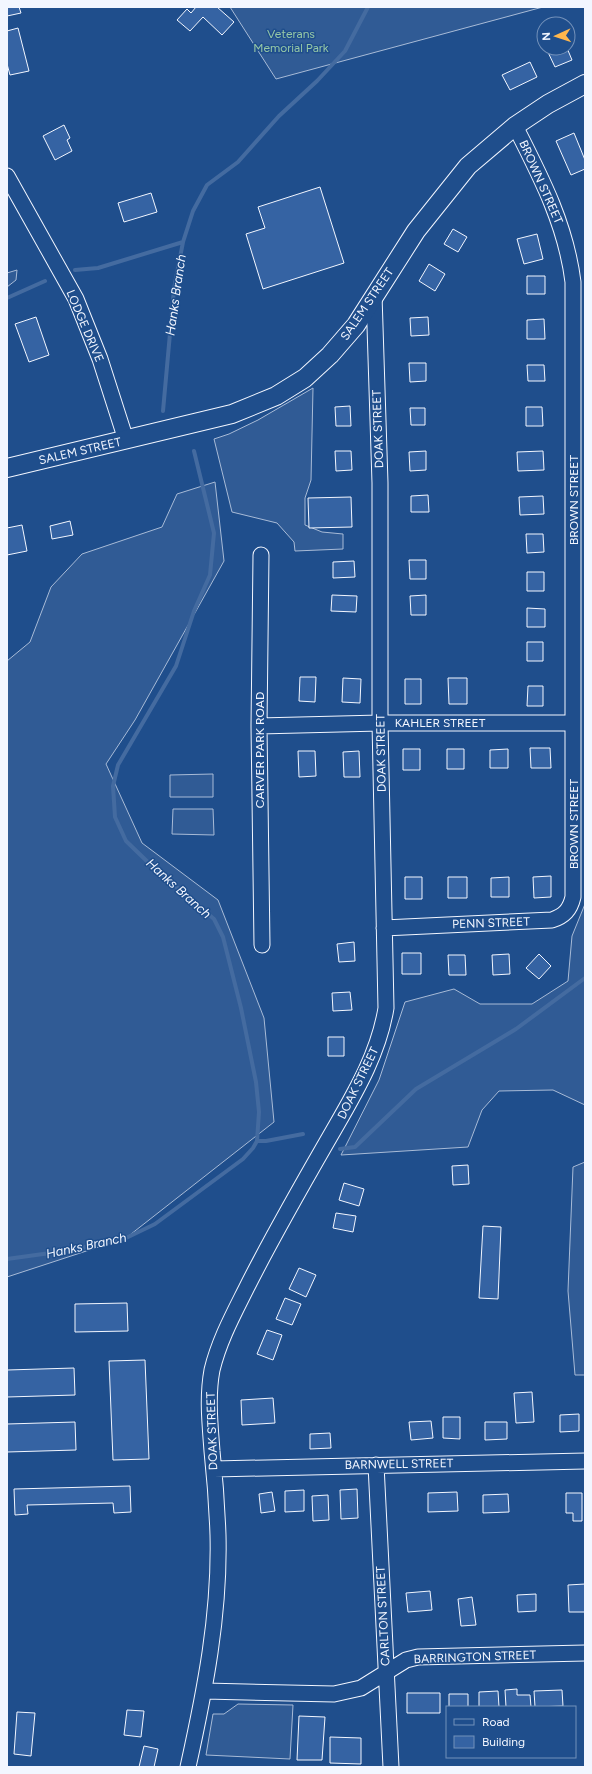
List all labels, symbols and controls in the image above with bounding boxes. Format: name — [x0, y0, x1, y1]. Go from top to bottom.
north arrow — [536, 16, 576, 56]
park label: Veterans Memorial Park — [253, 27, 329, 55]
text: N — [540, 32, 553, 41]
street label: BROWN STREET — [516, 138, 566, 226]
water label: Hanks Branch — [162, 254, 189, 337]
street label: SALEM STREET — [338, 265, 397, 343]
street label: LODGE DRIVE — [63, 288, 107, 364]
street label: DOAK STREET — [370, 389, 386, 468]
street label: SALEM STREET — [37, 435, 123, 467]
street label: BROWN STREET — [567, 455, 581, 545]
street label: CARVER PARK ROAD — [253, 692, 267, 808]
street label: DOAK STREET — [373, 713, 389, 792]
street label: KAHLER STREET — [395, 716, 486, 730]
street label: BROWN STREET — [567, 779, 581, 869]
water label: Hanks Branch — [143, 855, 214, 921]
street label: PENN STREET — [452, 915, 531, 931]
street label: DOAK STREET — [335, 1044, 382, 1121]
water label: Hanks Branch — [45, 1230, 128, 1261]
street label: DOAK STREET — [204, 1391, 220, 1470]
street label: BARNWELL STREET — [345, 1456, 454, 1472]
street label: CARLTON STREET — [373, 1565, 393, 1666]
street label: BARRINGTON STREET — [413, 1648, 537, 1666]
legend — [446, 1706, 576, 1758]
text: Road — [482, 1715, 510, 1729]
text: Building — [482, 1735, 525, 1749]

